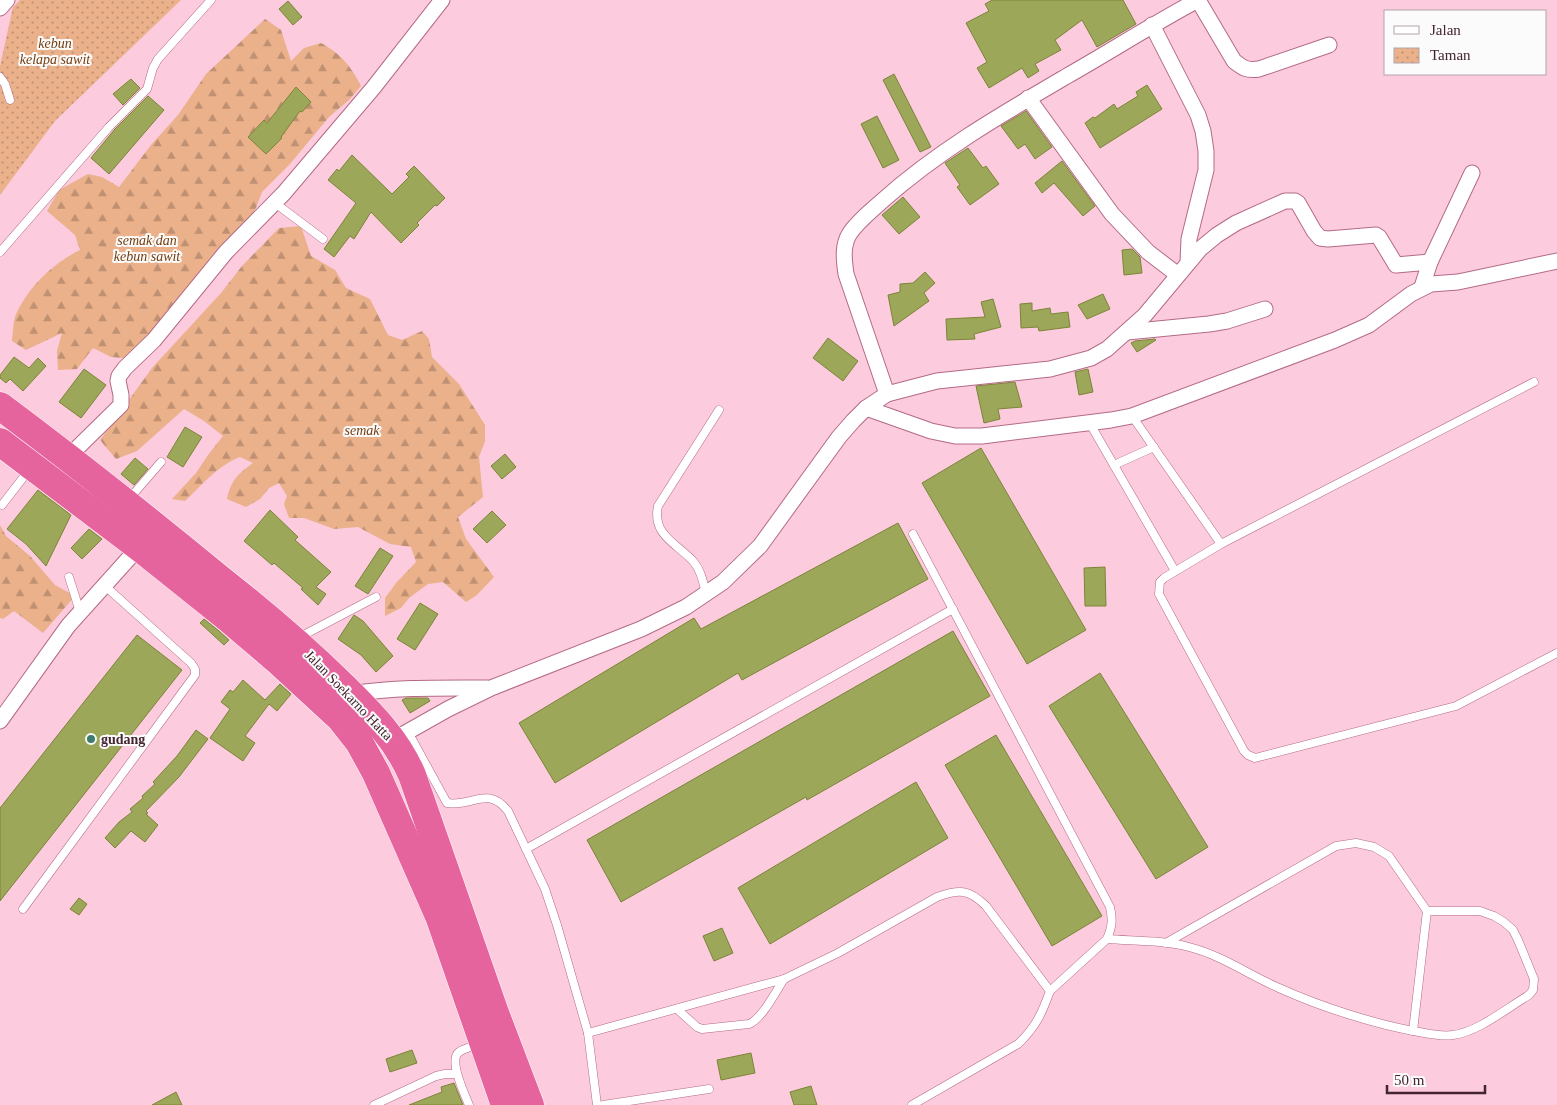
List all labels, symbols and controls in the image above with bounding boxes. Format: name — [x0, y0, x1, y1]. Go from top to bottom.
legend — [1384, 10, 1547, 75]
text: Jalan — [1430, 22, 1461, 38]
park label: kebun kelapa sawit — [20, 36, 91, 67]
text: Taman — [1430, 47, 1471, 63]
park label: semak dan kebun sawit — [114, 233, 181, 264]
park label: semak — [345, 423, 380, 438]
street label: Jalan Soekarno Hatta — [302, 647, 396, 744]
place label: gudang — [101, 732, 145, 747]
marker: gudang — [85, 733, 97, 745]
scale bar — [1387, 1062, 1484, 1094]
text: 50 m — [1394, 1072, 1425, 1088]

